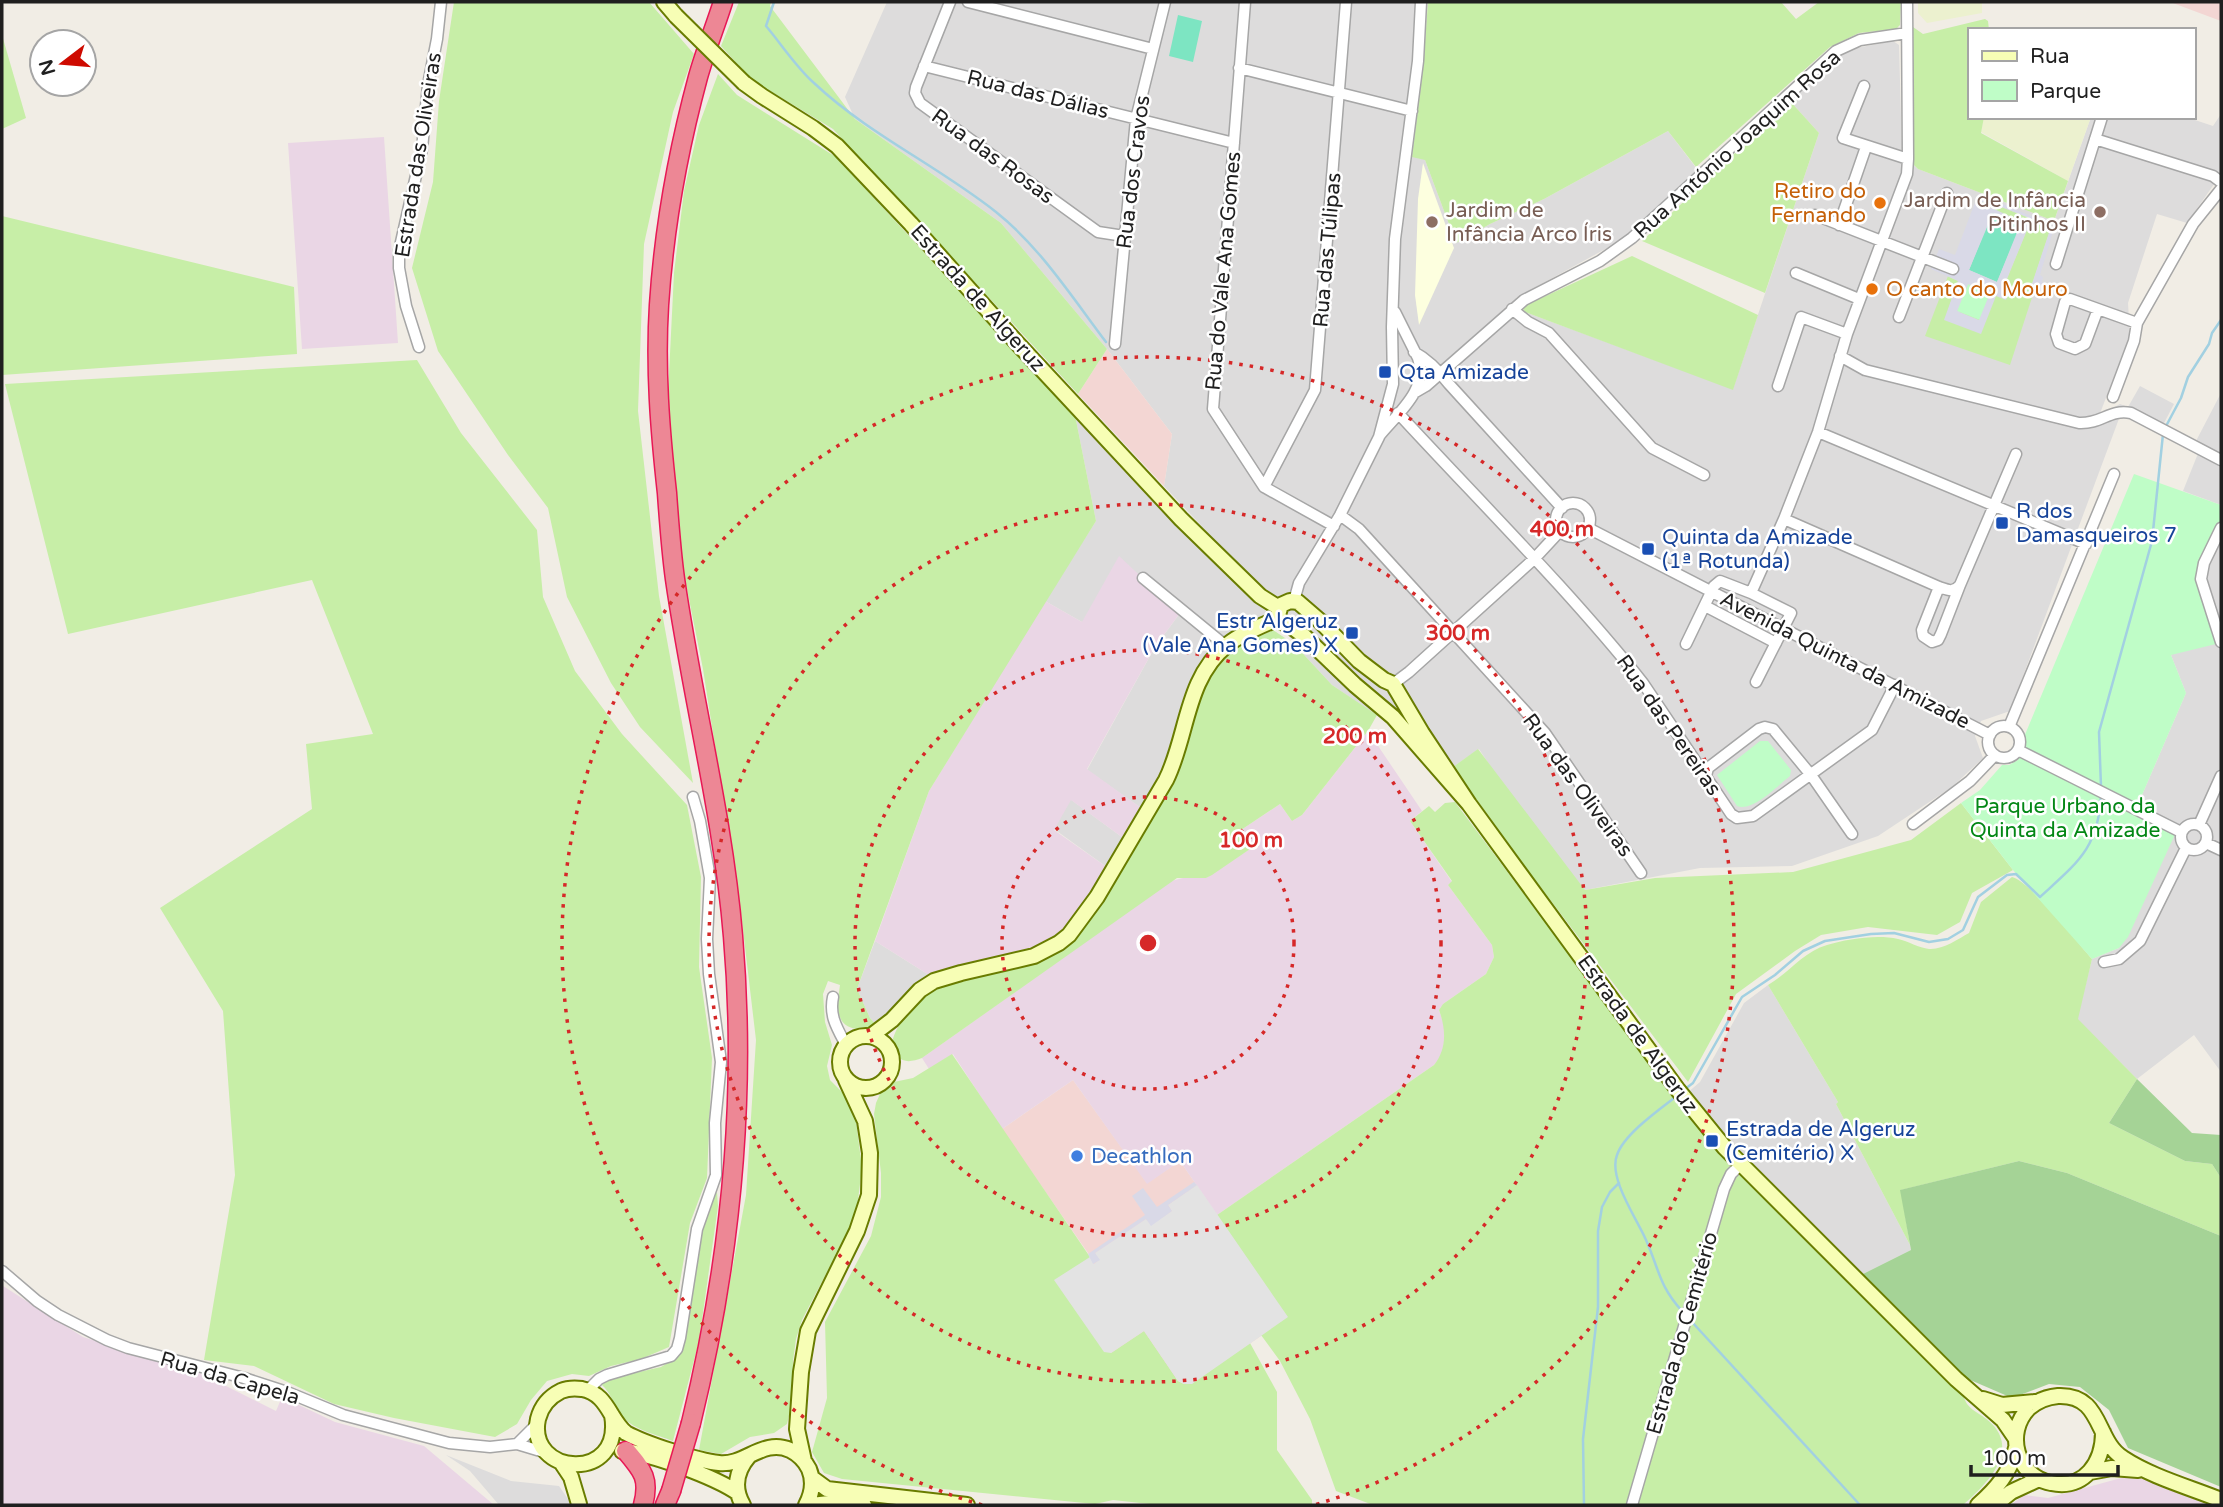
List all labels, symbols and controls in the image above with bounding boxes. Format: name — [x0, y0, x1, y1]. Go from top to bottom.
north arrow — [28, 28, 98, 98]
legend — [1968, 28, 2195, 119]
text: Rua — [2030, 44, 2070, 69]
street label: Rua António Joaquim Rosa — [1629, 45, 1846, 244]
street label: Estrada das Oliveiras — [390, 51, 447, 260]
text: N — [35, 57, 60, 78]
street label: Rua das Dálias — [964, 65, 1111, 124]
text: Parque — [2030, 79, 2101, 104]
street label: Rua dos Cravos — [1112, 94, 1155, 250]
street label: Rua das Rosas — [927, 104, 1059, 209]
street label: Rua do Vale Ana Gomes — [1201, 151, 1246, 392]
street label: Rua das Túlipas — [1308, 171, 1347, 329]
place label: Retiro do Fernando — [1771, 179, 1866, 228]
place label: Jardim de Infância Pitinhos II — [1904, 188, 2086, 237]
marker: Retiro do Fernando — [1872, 195, 1888, 211]
place label: Jardim de Infância Arco Íris — [1446, 198, 1612, 247]
marker: Jardim de Infância Pitinhos II — [2092, 204, 2108, 220]
marker: Jardim de Infância Arco Íris — [1424, 214, 1440, 230]
street label: Estrada de Algeruz — [905, 220, 1050, 377]
place label: O canto do Mouro — [1886, 277, 2068, 302]
marker: O canto do Mouro — [1864, 281, 1880, 297]
place label: Qta Amizade — [1399, 360, 1529, 385]
marker: Qta Amizade — [1377, 364, 1393, 380]
place label: R dos Damasqueiros 7 — [2016, 499, 2177, 548]
marker: R dos Damasqueiros 7 — [1994, 515, 2010, 531]
text: 400 m — [1530, 517, 1594, 542]
place label: Quinta da Amizade (1ª Rotunda) — [1662, 525, 1853, 574]
marker: Quinta da Amizade (1ª Rotunda) — [1640, 541, 1656, 557]
street label: Avenida Quinta da Amizade — [1716, 586, 1974, 735]
place label: Estr Algeruz (Vale Ana Gomes) X — [1142, 609, 1338, 658]
text: 300 m — [1426, 621, 1490, 646]
marker: Estr Algeruz (Vale Ana Gomes) X — [1344, 625, 1360, 641]
street label: Rua das Pereiras — [1611, 650, 1726, 800]
street label: Rua das Oliveiras — [1517, 709, 1638, 862]
text: 200 m — [1323, 724, 1387, 749]
park label: Parque Urbano da Quinta da Amizade — [1970, 794, 2160, 843]
text: 100 m — [1219, 828, 1283, 853]
centre of rings — [1136, 931, 1160, 955]
street label: Estrada de Algeruz — [1572, 950, 1703, 1118]
place label: Estrada de Algeruz (Cemitério) X — [1726, 1117, 1915, 1166]
marker: Estrada de Algeruz (Cemitério) X — [1704, 1133, 1720, 1149]
place label: Decathlon — [1091, 1144, 1193, 1169]
marker: Decathlon — [1069, 1148, 1085, 1164]
street label: Estrada do Cemitério — [1642, 1229, 1723, 1437]
street label: Rua da Capela — [157, 1347, 303, 1410]
scale bar — [1971, 1434, 2118, 1478]
text: 100 m — [1982, 1446, 2046, 1471]

